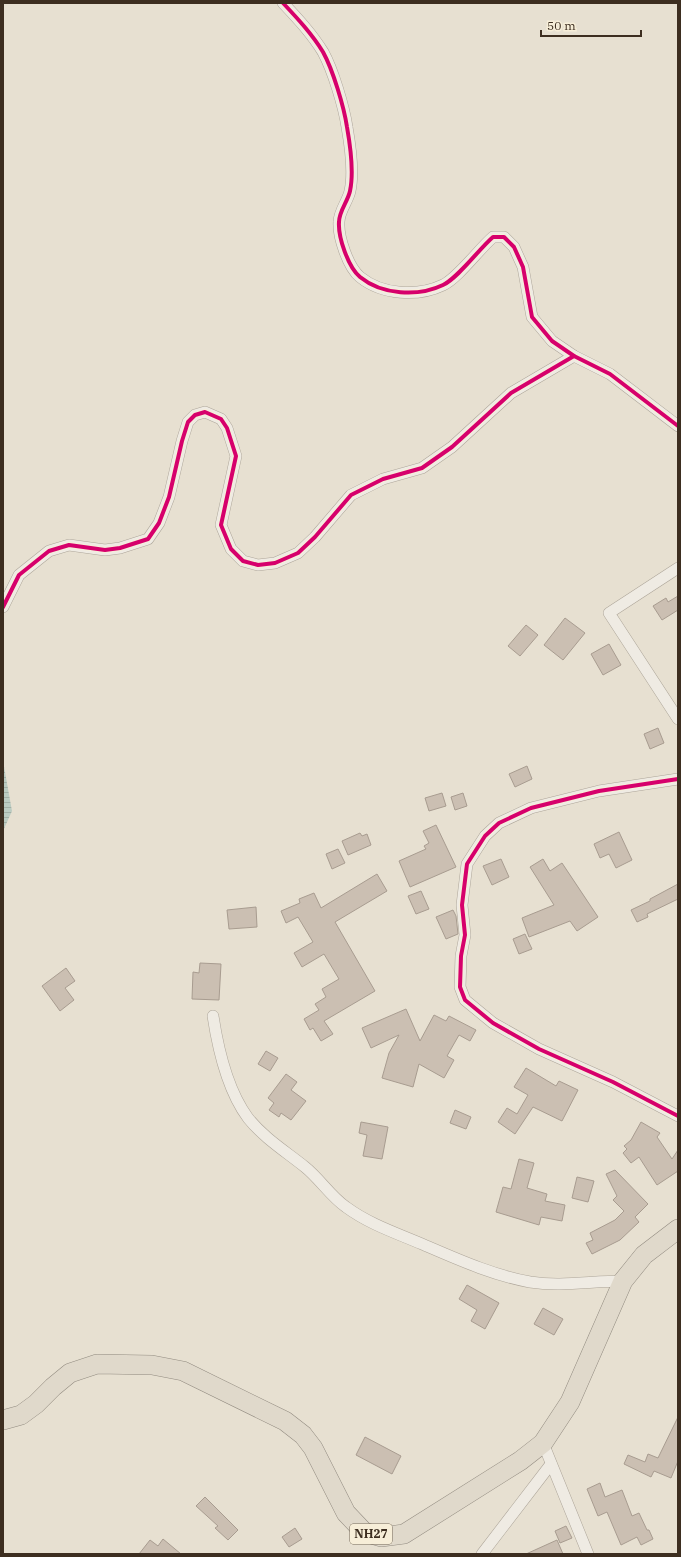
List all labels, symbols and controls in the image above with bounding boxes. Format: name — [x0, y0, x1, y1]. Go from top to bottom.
scale bar — [541, 12, 641, 38]
text: 50 m — [547, 18, 576, 33]
road number: NH27 — [350, 1524, 392, 1544]

